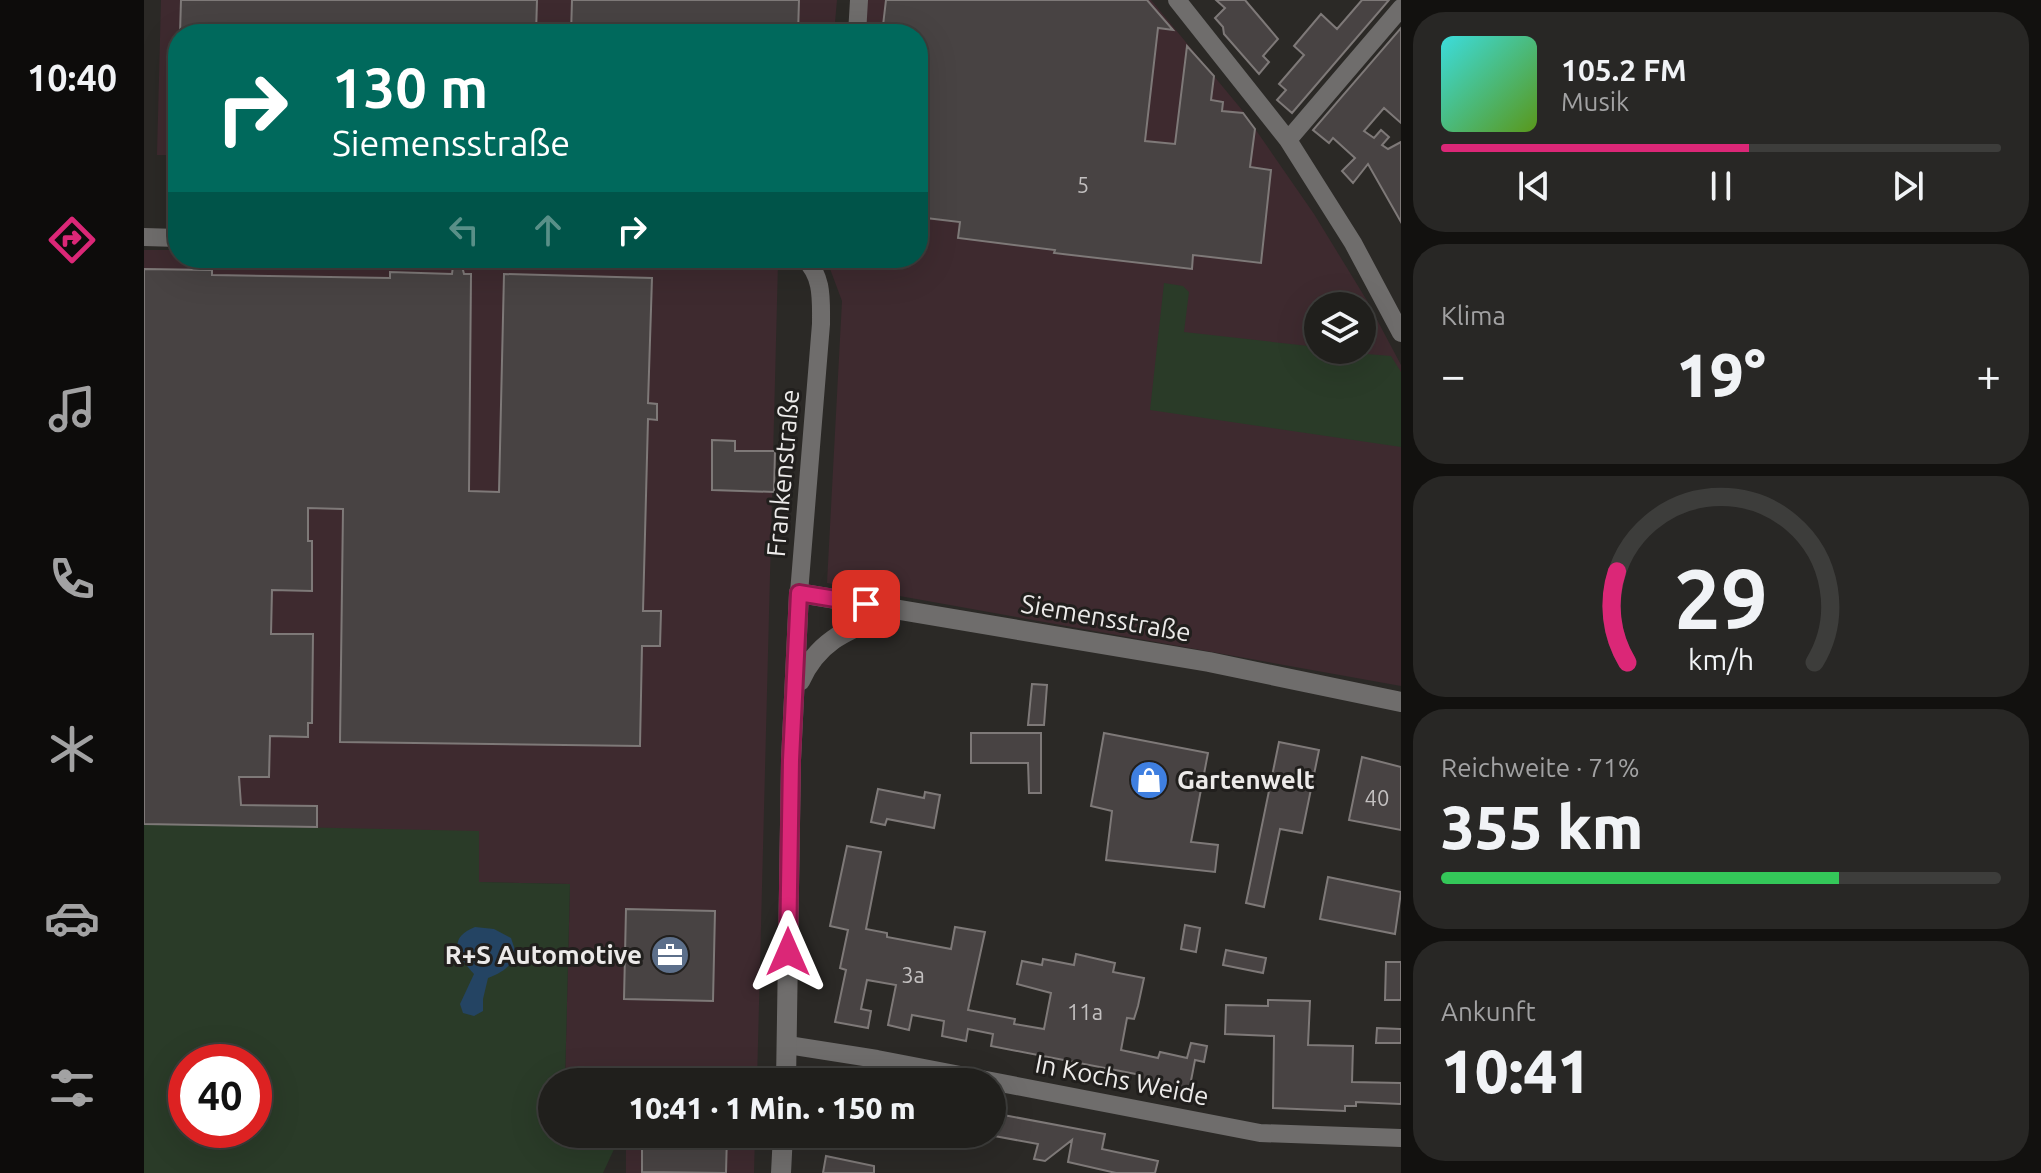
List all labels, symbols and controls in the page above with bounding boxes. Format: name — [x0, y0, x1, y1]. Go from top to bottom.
text: 105.2 FM — [1561, 53, 1687, 87]
icon: right — [200, 56, 304, 160]
text: 130 m — [332, 56, 488, 119]
text: 10:40 — [27, 57, 117, 98]
text: Musik — [1561, 87, 1629, 116]
text: Siemensstraße — [332, 122, 570, 163]
icon: previous — [1512, 164, 1556, 208]
icon: pause — [1699, 164, 1743, 208]
icon: next — [1886, 164, 1930, 208]
house number: 5 — [1077, 172, 1089, 197]
icon: left — [442, 208, 486, 252]
icon: ahead — [526, 208, 570, 252]
icon: right — [610, 208, 654, 252]
icon: directions — [44, 212, 100, 268]
map controls — [1304, 292, 1376, 364]
button: layers — [1304, 292, 1376, 364]
text: Klima — [1441, 301, 1506, 330]
text: 19° — [1676, 341, 1766, 408]
text: − — [1441, 350, 1466, 399]
text: + — [1976, 350, 2001, 399]
icon: music — [44, 381, 100, 437]
street label: Frankenstraße — [761, 388, 804, 558]
text: 29 — [1674, 550, 1768, 644]
icon: phone — [44, 551, 100, 607]
pin — [832, 570, 900, 638]
icon: arrive — [844, 582, 888, 626]
street label: Siemensstraße — [1019, 588, 1193, 647]
text: km/h — [1688, 643, 1754, 675]
icon: climate — [44, 721, 100, 777]
text: Reichweite · 71% — [1441, 753, 1640, 782]
shop icon: Gartenwelt — [1128, 759, 1170, 801]
place label: Gartenwelt — [1177, 765, 1315, 794]
house number: 40 — [1365, 785, 1389, 810]
text: 355 km — [1441, 793, 1643, 860]
icon: car — [44, 890, 100, 946]
position arrow — [746, 910, 830, 994]
office icon: R+S Automotive — [649, 934, 691, 976]
place label: R+S Automotive — [445, 940, 642, 969]
house number: 3a — [901, 962, 925, 987]
text: Ankunft — [1441, 997, 1536, 1026]
house number: 11a — [1067, 999, 1103, 1024]
text: 10:41 — [1441, 1037, 1591, 1104]
speed limit sign: 40 — [168, 1044, 272, 1148]
street label: In Kochs Weide — [1033, 1048, 1211, 1111]
icon: filters — [44, 1060, 100, 1116]
text: 10:41 · 1 Min. · 150 m — [628, 1091, 916, 1125]

